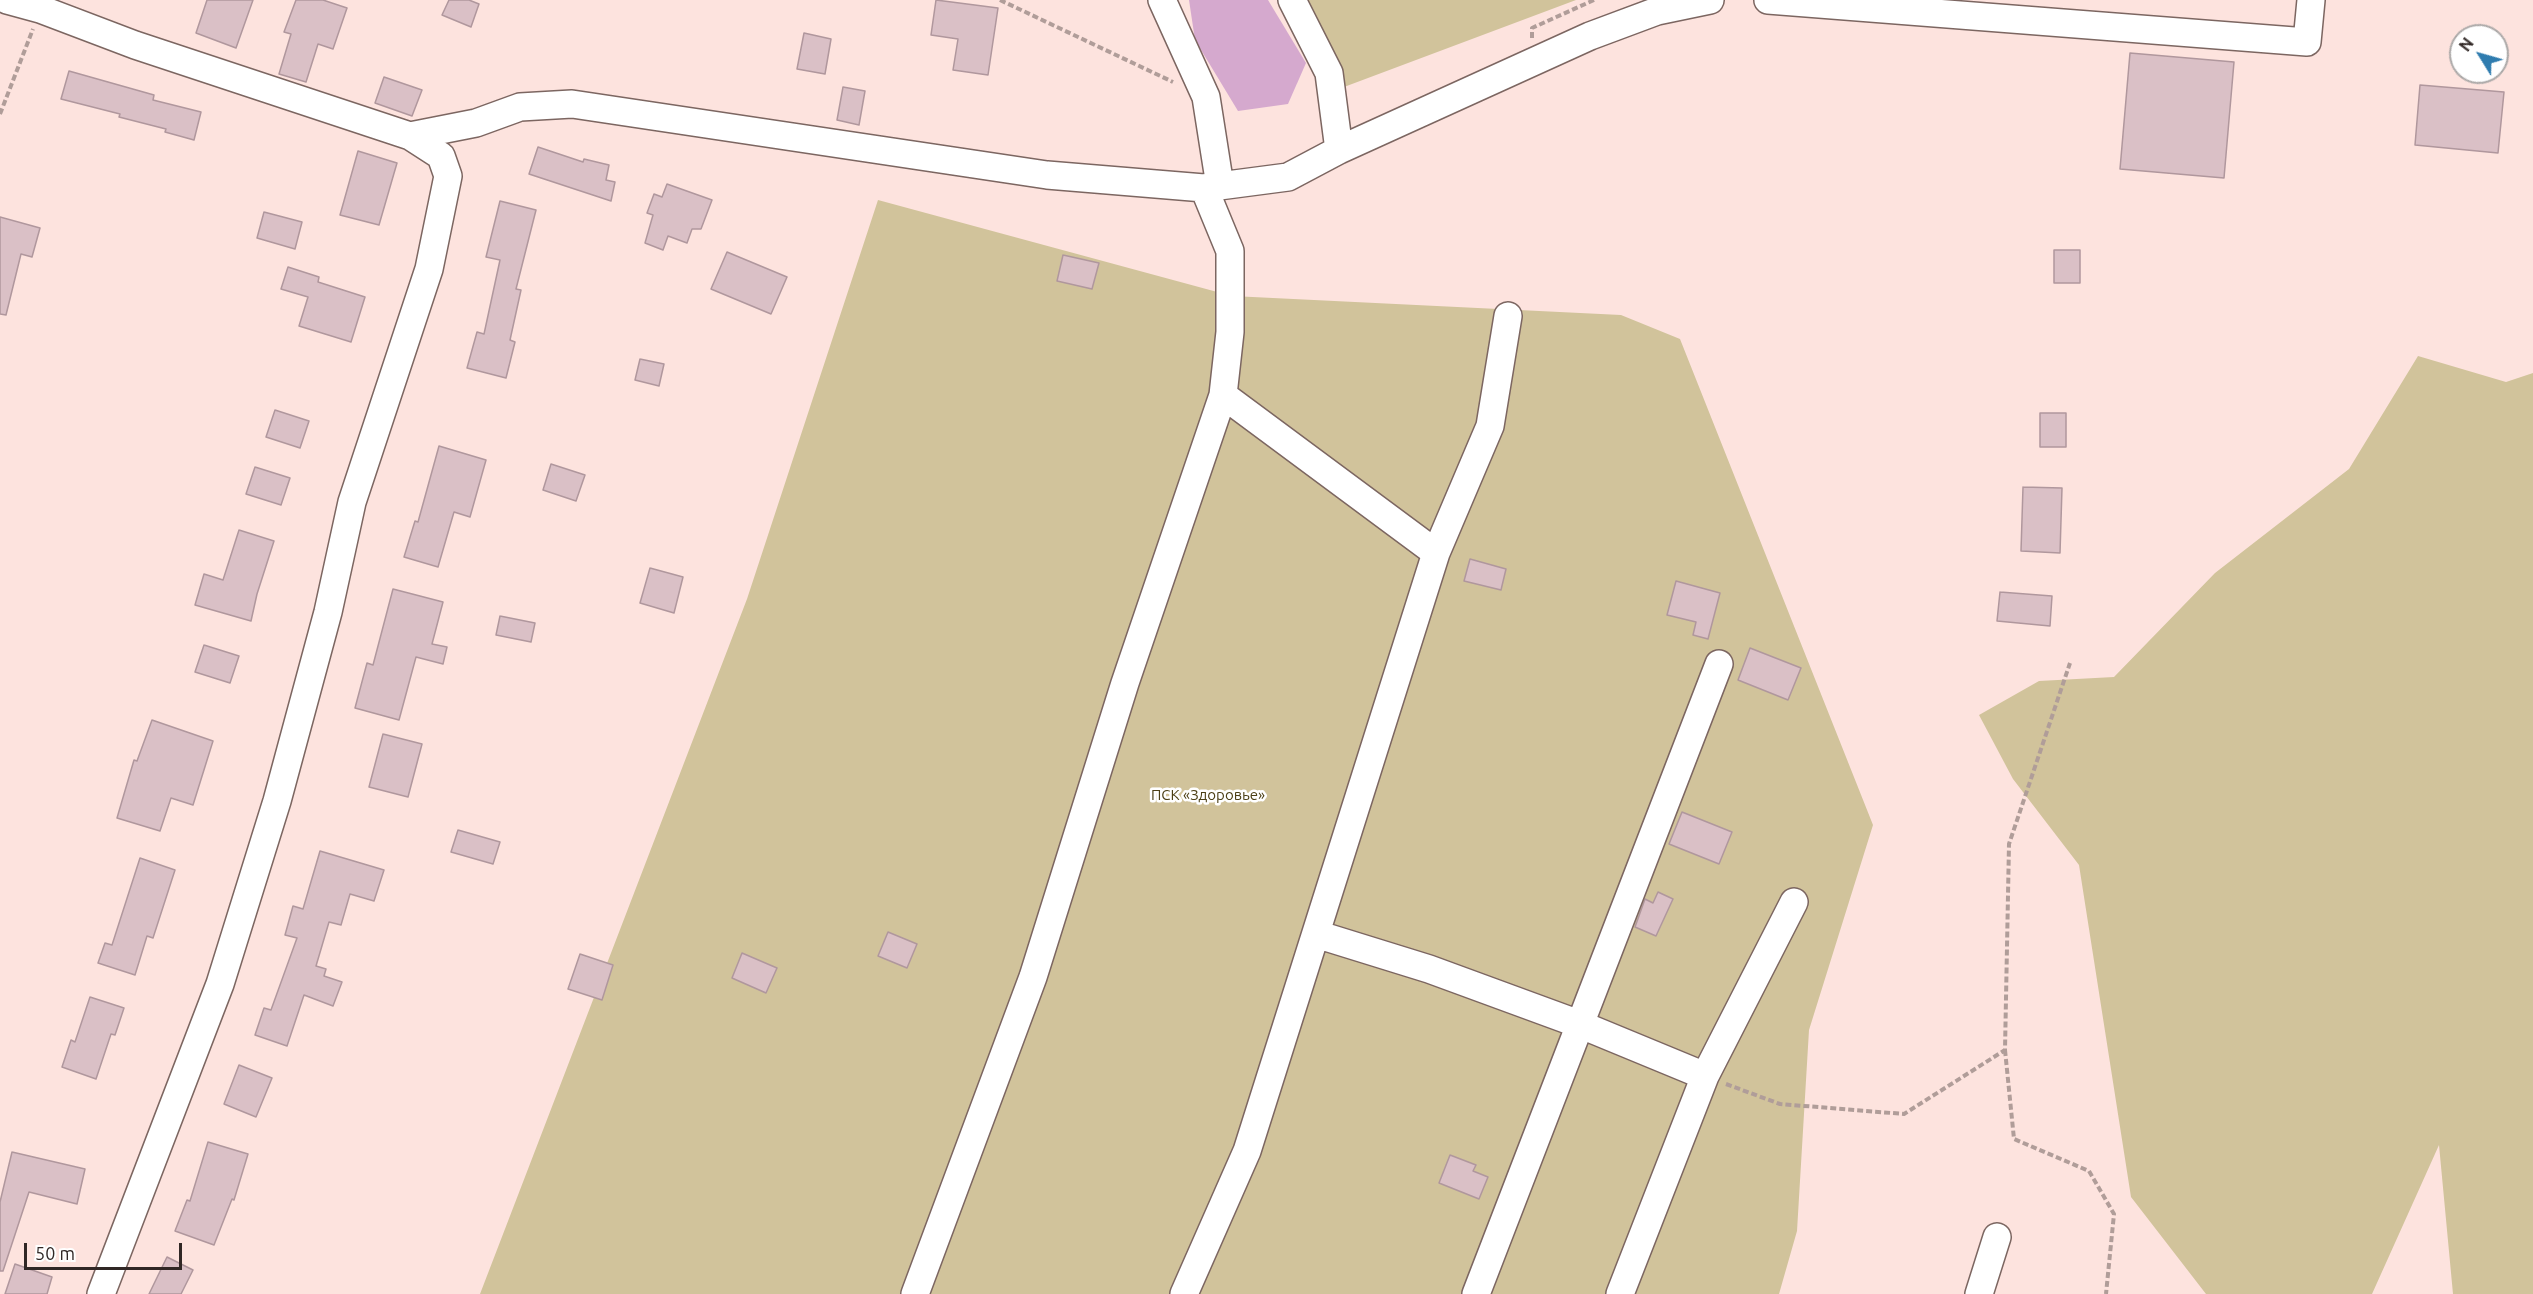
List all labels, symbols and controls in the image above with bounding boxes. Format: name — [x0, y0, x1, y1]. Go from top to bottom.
north arrow — [2449, 24, 2509, 84]
text: N — [2455, 34, 2477, 55]
park label: ПСК «Здоровье» — [1151, 786, 1265, 804]
scale bar — [27, 1231, 184, 1269]
text: 50 m — [35, 1243, 75, 1263]

